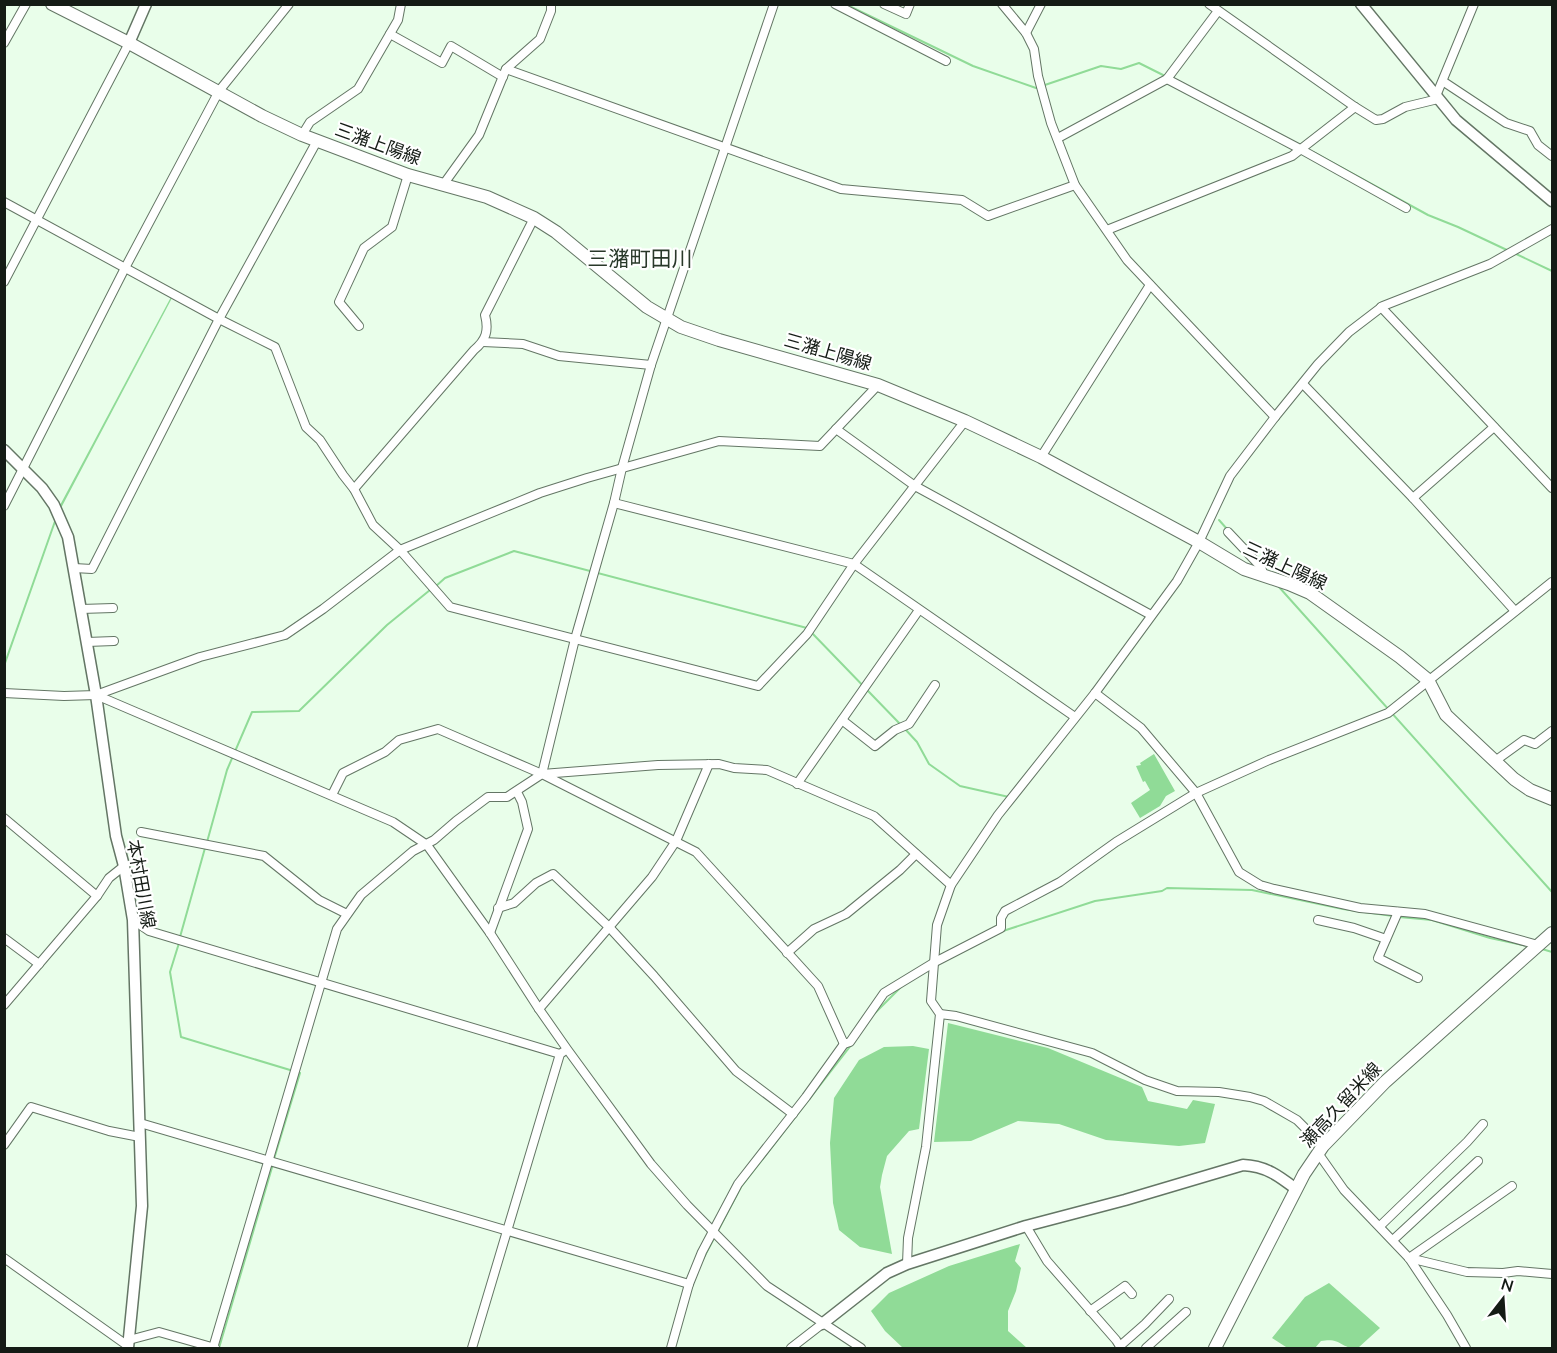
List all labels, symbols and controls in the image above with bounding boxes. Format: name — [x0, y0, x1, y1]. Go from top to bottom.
street label: 三潴上陽線 — [332, 117, 424, 171]
district label: 三潴町田川 — [588, 245, 693, 273]
street label: 三潴上陽線 — [781, 328, 875, 376]
street label: 三潴上陽線 — [1239, 536, 1331, 596]
street label: 本村田川線 — [121, 838, 161, 930]
street label: 瀬高久留米線 — [1295, 1057, 1387, 1153]
north arrow — [1473, 1269, 1533, 1329]
text: N — [1498, 1273, 1516, 1298]

